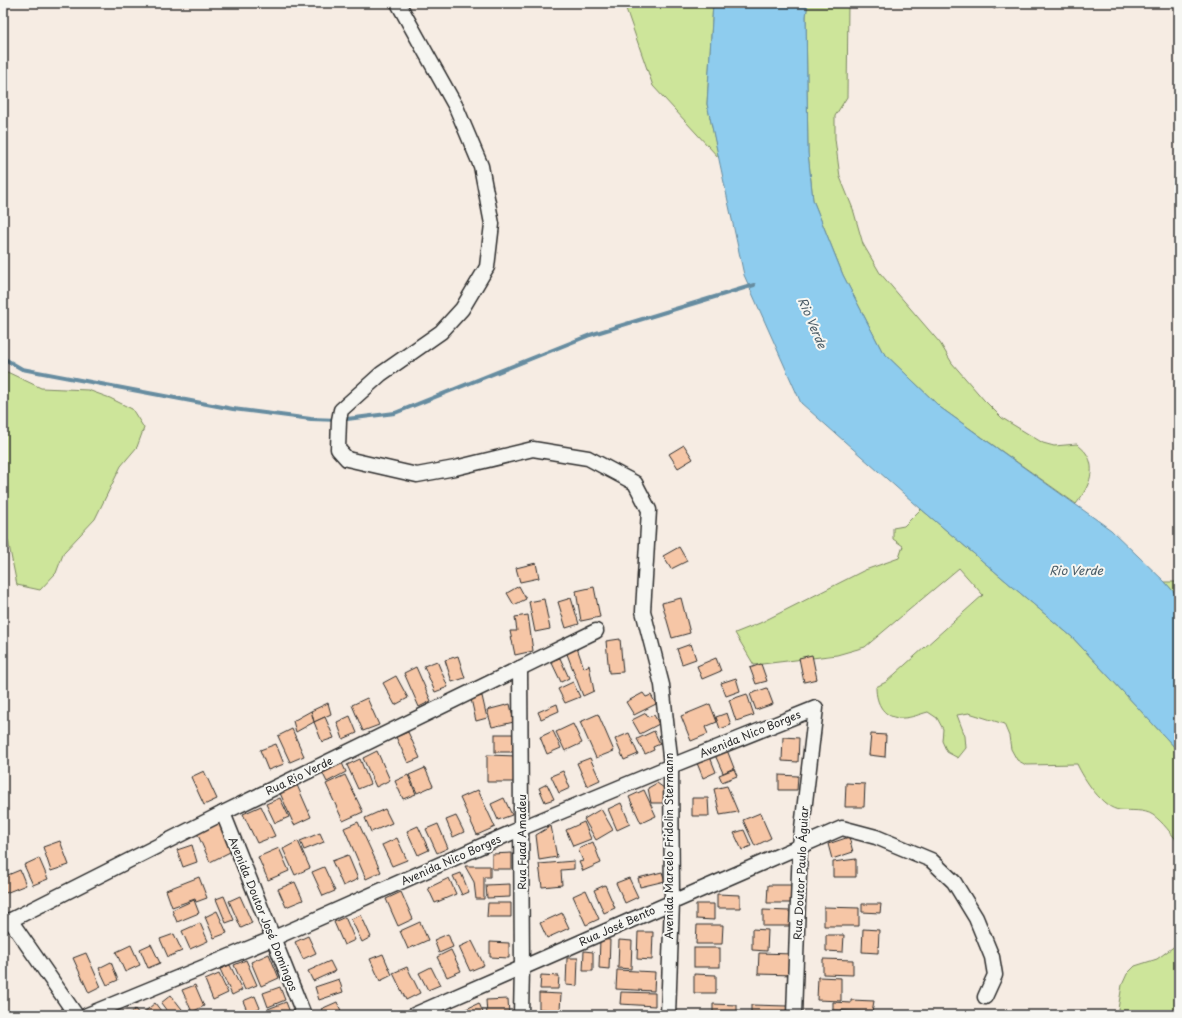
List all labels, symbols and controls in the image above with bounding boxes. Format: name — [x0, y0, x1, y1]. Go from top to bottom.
water label: Rio Verde — [794, 294, 832, 351]
water label: Rio Verde — [1049, 561, 1103, 579]
street label: Avenida Nico Borges — [697, 705, 803, 762]
street label: Rua Rio Verde — [262, 752, 336, 799]
street label: Avenida Marcelo Fridolin Stermann — [660, 753, 677, 939]
street label: Rua Fuad Amadeu — [513, 794, 530, 890]
street label: Rua Doutor Paulo Águiar — [789, 805, 813, 940]
street label: Avenida Nico Borges — [398, 830, 504, 889]
street label: Avenida Doutor José Domingos — [225, 834, 302, 994]
street label: Rua José Bento — [576, 901, 658, 950]

